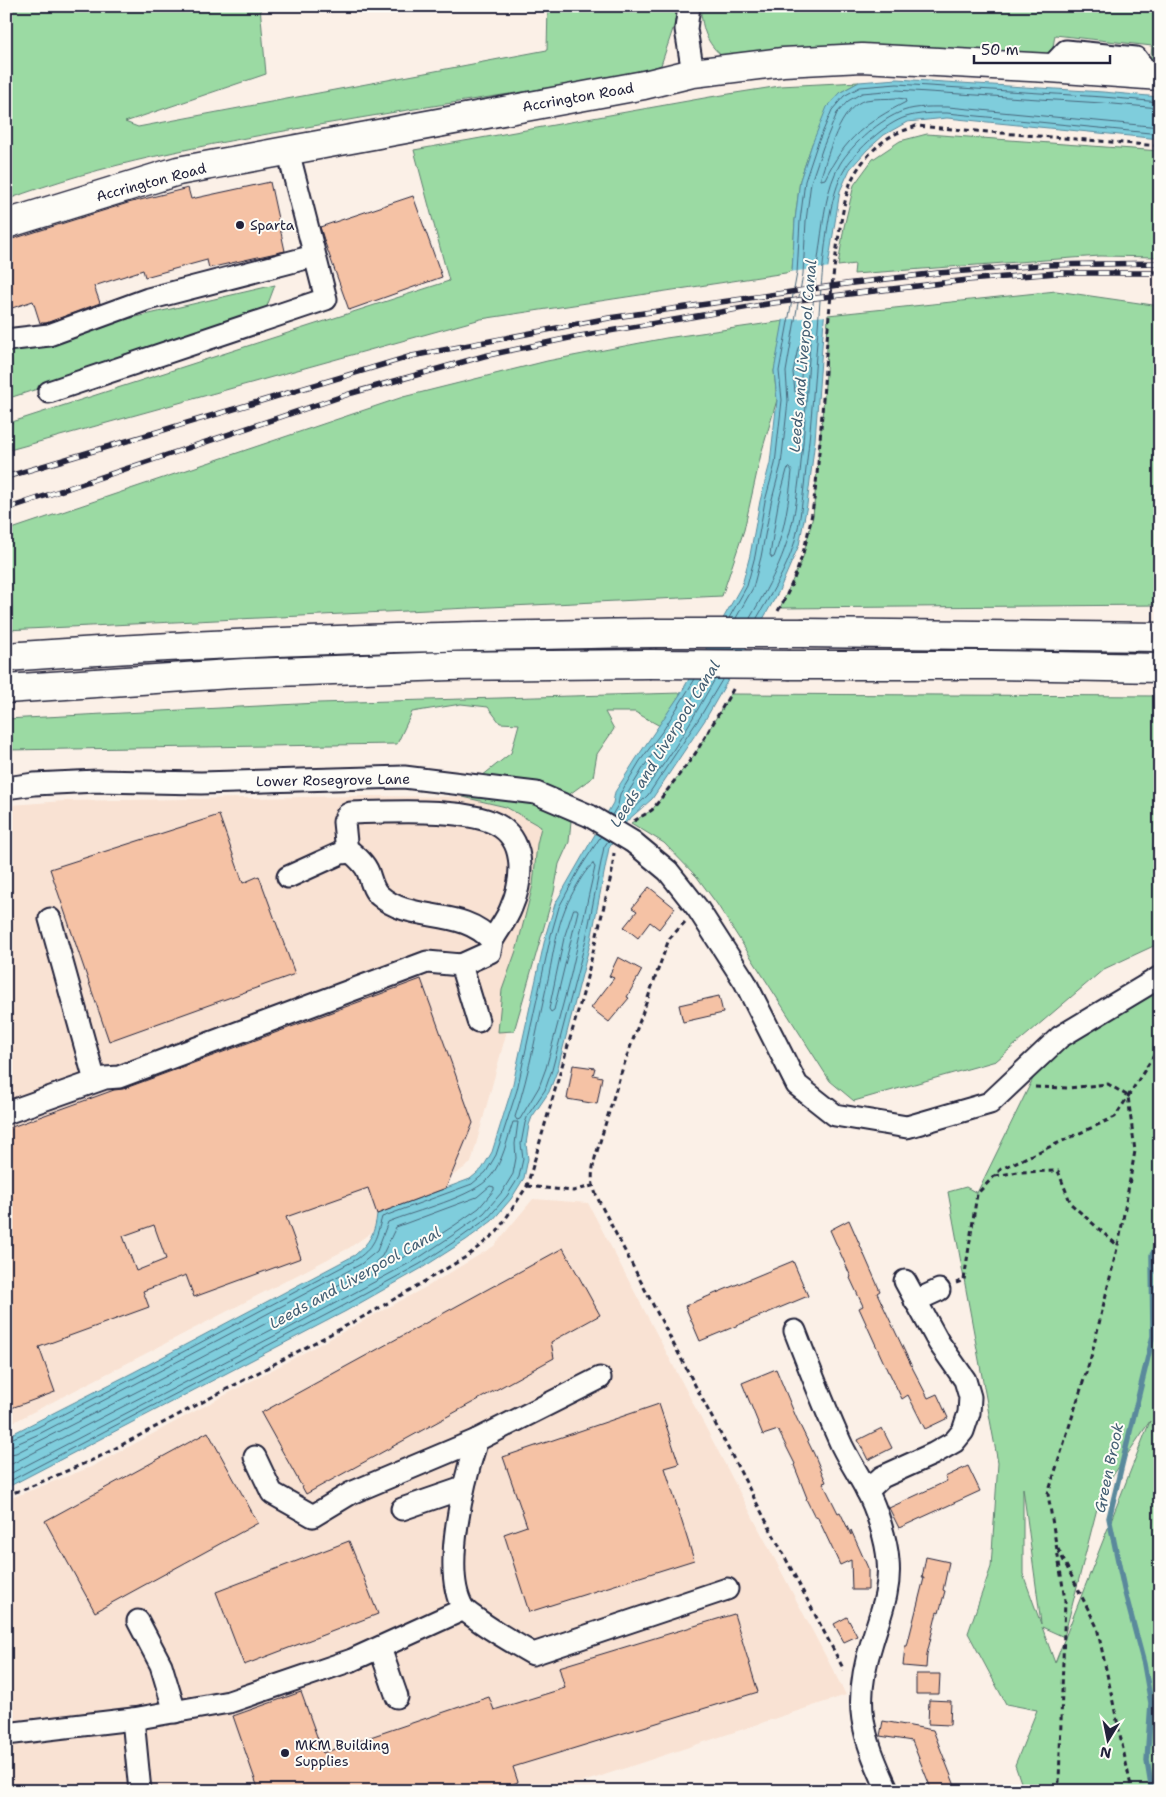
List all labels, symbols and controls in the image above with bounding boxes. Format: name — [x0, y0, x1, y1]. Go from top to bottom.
scale bar — [974, 32, 1110, 64]
text: 50 m — [981, 40, 1019, 60]
street label: Accrington Road — [521, 78, 635, 116]
street label: Accrington Road — [94, 159, 208, 205]
place label: Sparta — [250, 216, 295, 234]
marker: Sparta — [234, 219, 246, 231]
water label: Leeds and Liverpool Canal — [785, 259, 821, 453]
water label: Leeds and Liverpool Canal — [605, 657, 725, 831]
street label: Lower Rosegrove Lane — [256, 770, 410, 790]
water label: Leeds and Liverpool Canal — [266, 1222, 445, 1334]
water label: Green Brook — [1090, 1421, 1128, 1515]
north arrow — [1084, 1714, 1134, 1764]
place label: MKM Building Supplies — [295, 1736, 389, 1770]
text: N — [1099, 1743, 1113, 1763]
marker: MKM Building Supplies — [279, 1747, 291, 1759]

